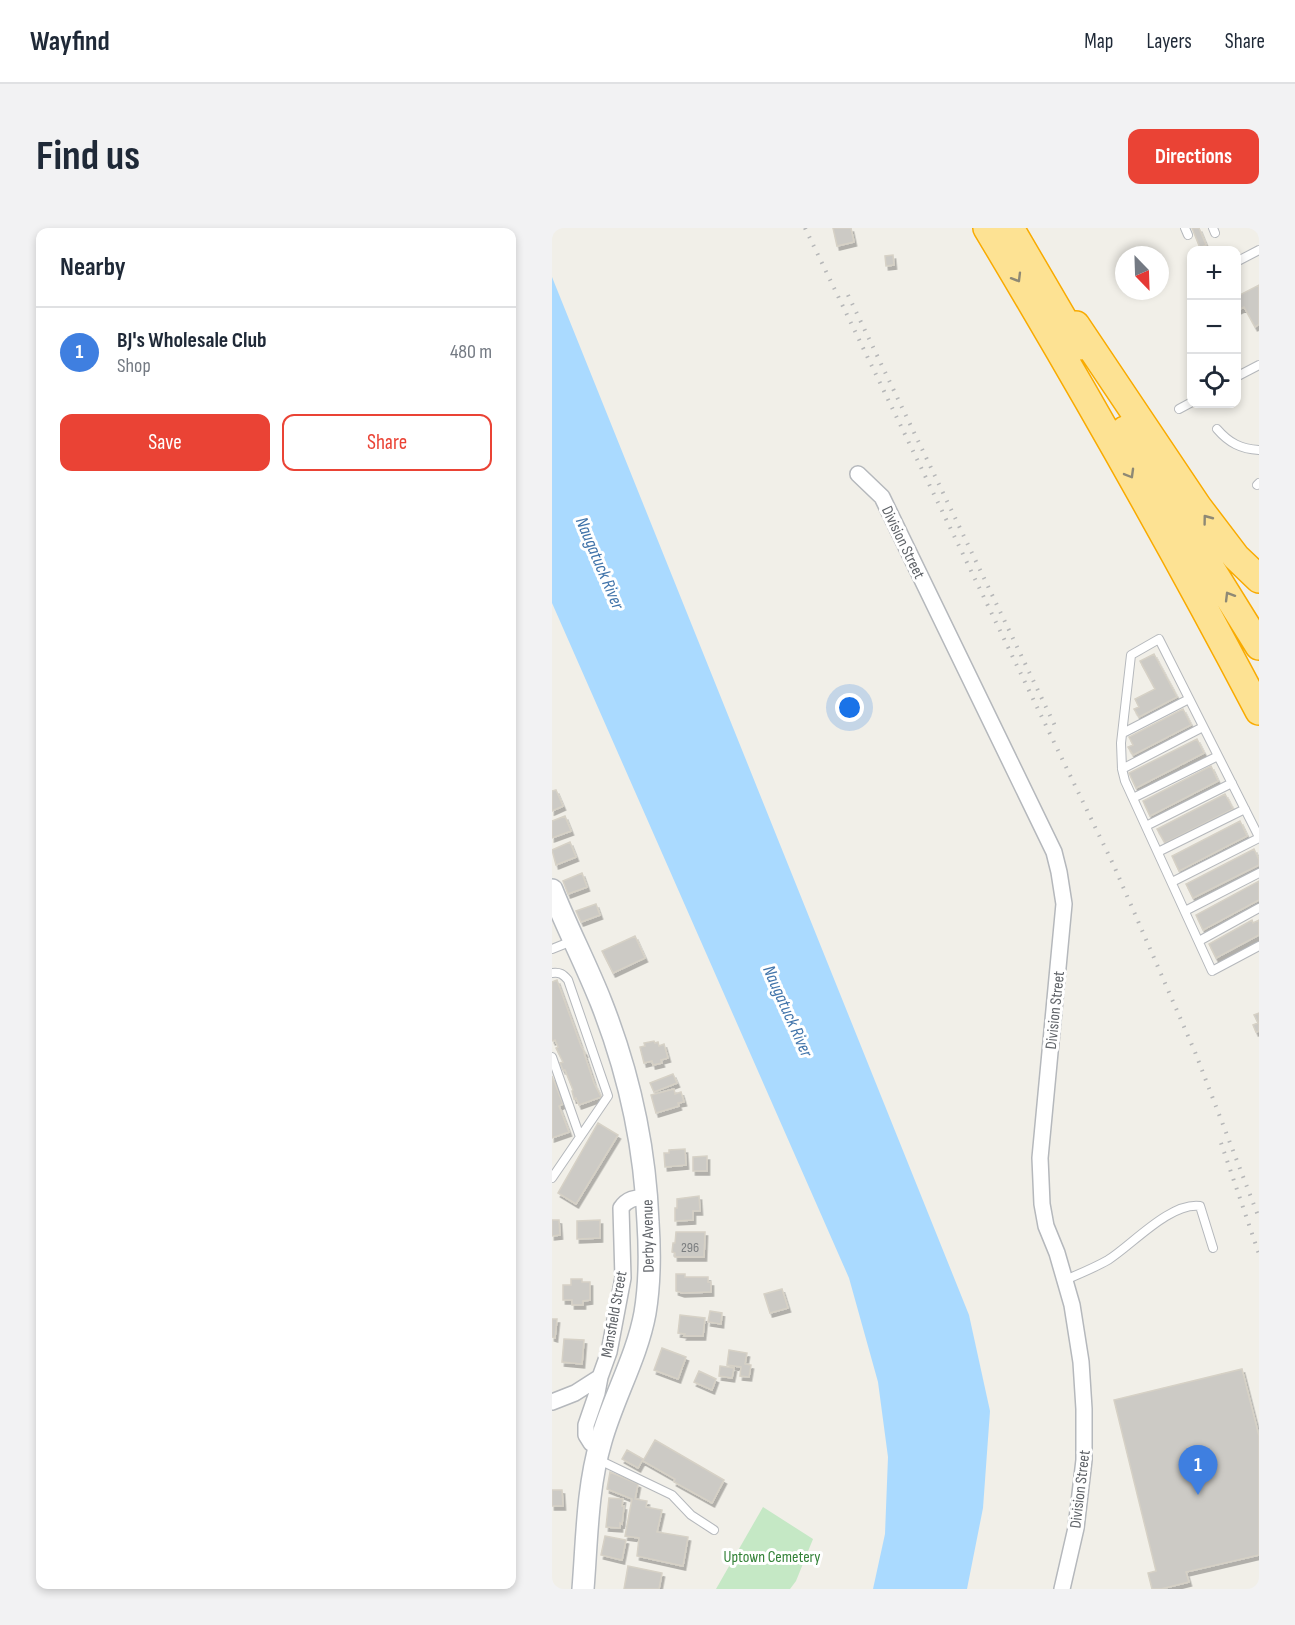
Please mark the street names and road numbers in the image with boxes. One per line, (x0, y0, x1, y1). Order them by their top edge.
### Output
street label: Division Street (877, 503, 928, 582)
street label: Division Street (1042, 970, 1069, 1050)
street label: Derby Avenue (638, 1199, 659, 1273)
street label: Mansfield Street (598, 1269, 631, 1359)
street label: Division Street (1066, 1449, 1095, 1529)

